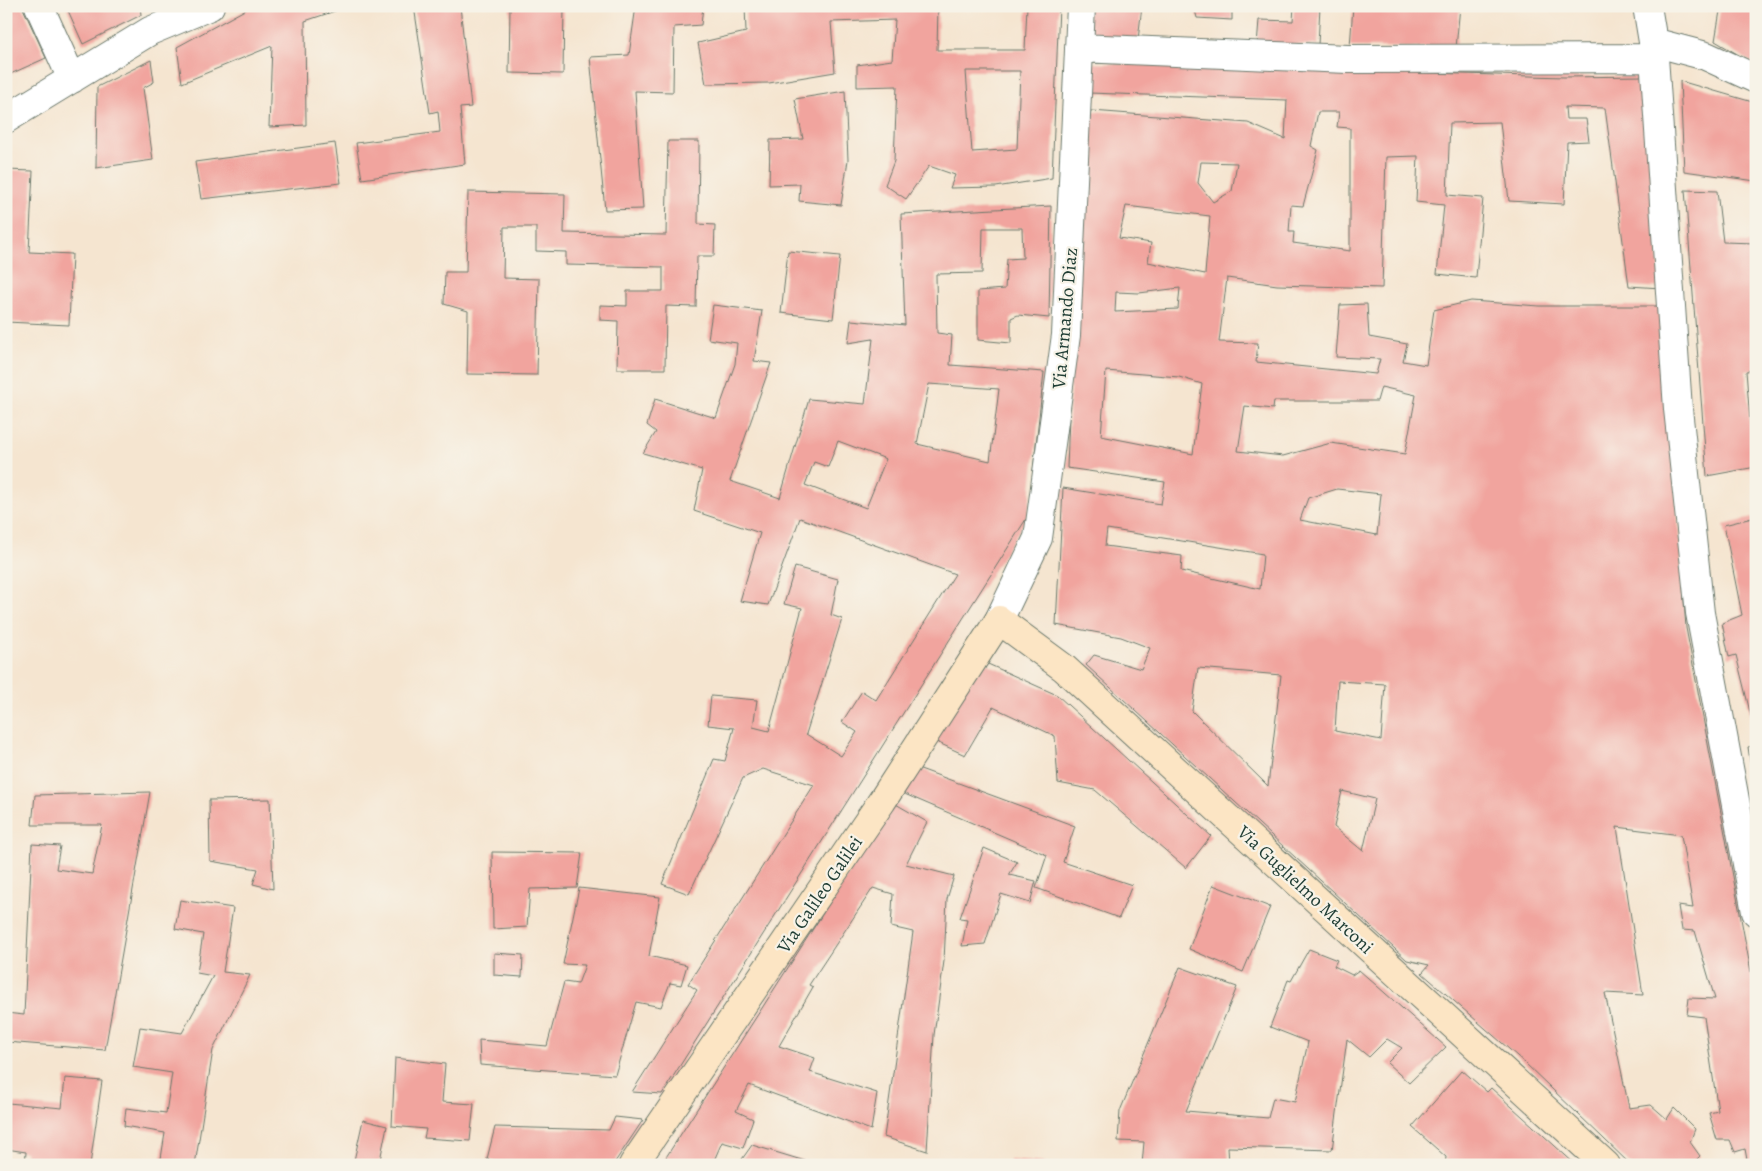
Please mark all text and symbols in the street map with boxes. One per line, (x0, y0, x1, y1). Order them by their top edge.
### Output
street label: Via Armando Diaz (1046, 246, 1084, 391)
street label: Via Guglielmo Marconi (1231, 819, 1379, 960)
street label: Via Galileo Galilei (770, 831, 869, 959)

